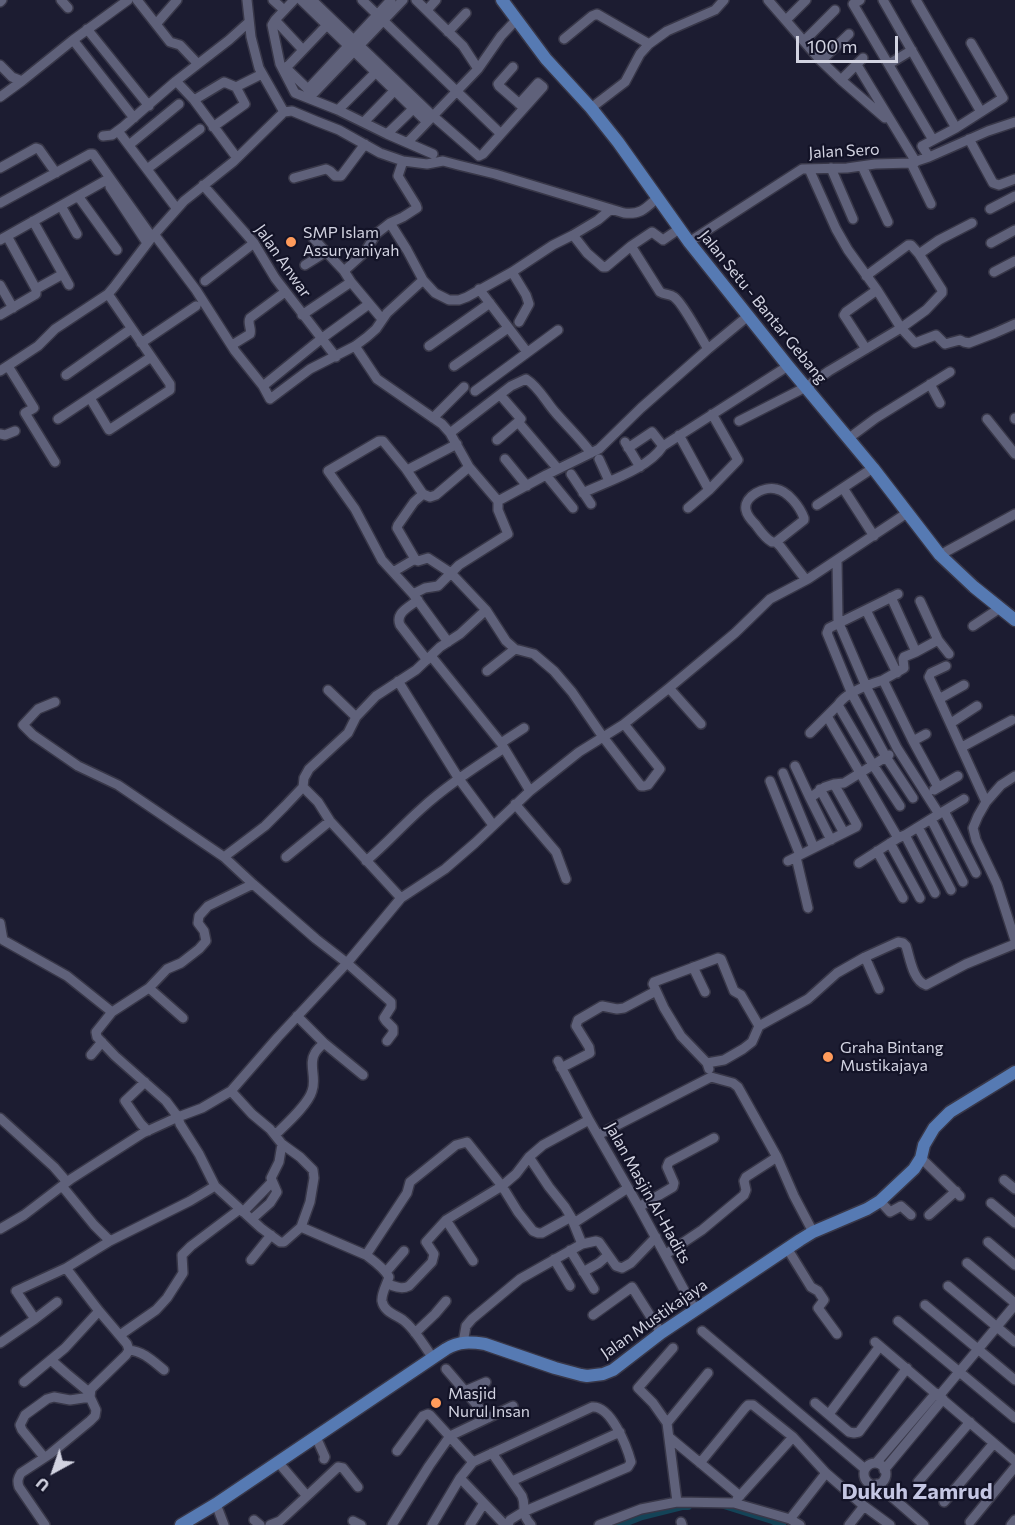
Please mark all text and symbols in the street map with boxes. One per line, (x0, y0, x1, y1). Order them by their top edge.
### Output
scale bar (799, 24, 901, 62)
text: 100 m (807, 35, 857, 57)
street label: Jalan Sero (808, 140, 880, 162)
street label: Jalan Anwar (251, 221, 315, 301)
place label: SMP Islam Assuryaniyah (303, 223, 399, 261)
street label: Jalan Setu - Bantar Gebang (695, 226, 831, 388)
marker: SMP Islam Assuryaniyah (284, 235, 298, 249)
place label: Graha Bintang Mustikajaya (840, 1038, 943, 1076)
marker: Graha Bintang Mustikajaya (821, 1050, 835, 1064)
street label: Jalan Masjin Al-Hadits (601, 1119, 695, 1267)
street label: Jalan Mustikajaya (597, 1275, 711, 1363)
place label: Masjid Nurul Insan (448, 1384, 530, 1422)
marker: Masjid Nurul Insan (429, 1396, 443, 1410)
north arrow (24, 1441, 84, 1501)
text: U (32, 1474, 53, 1496)
district label: Dukuh Zamrud (841, 1479, 993, 1505)

